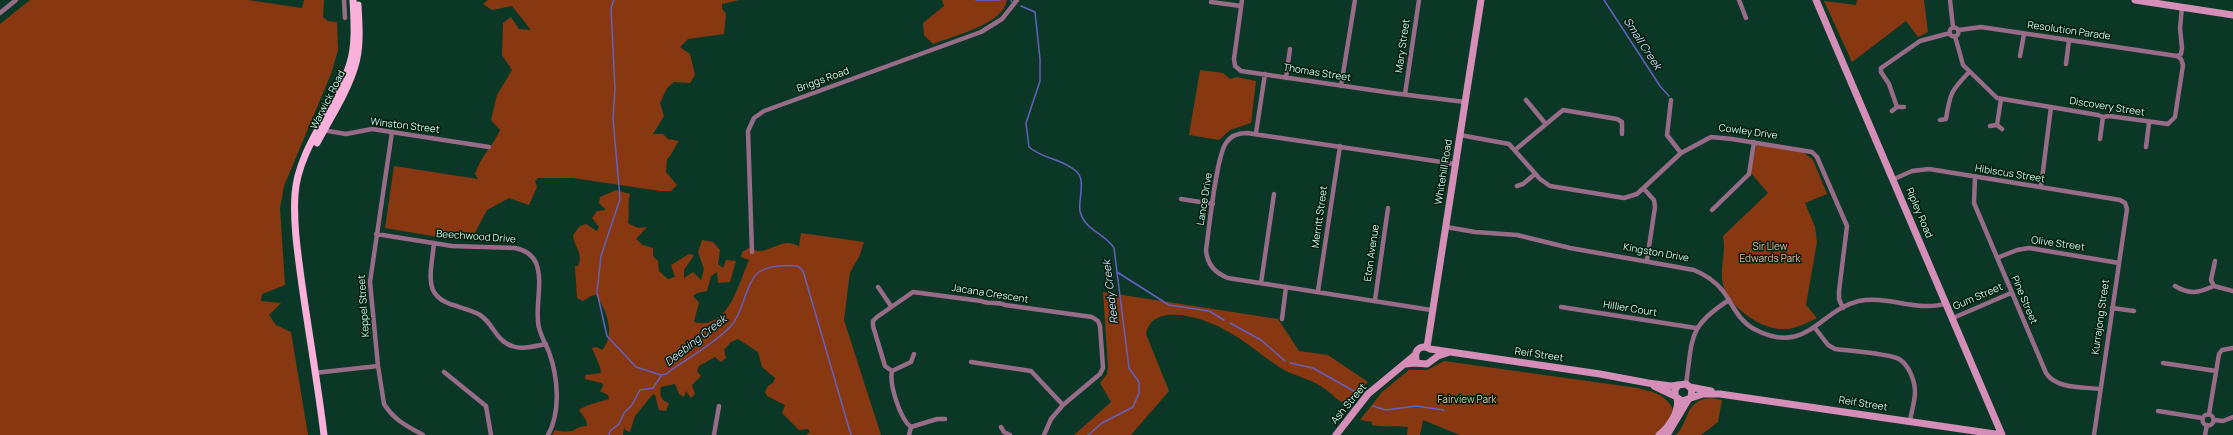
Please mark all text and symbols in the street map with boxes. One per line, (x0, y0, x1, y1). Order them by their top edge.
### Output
water label: Small Creek (1620, 15, 1664, 73)
street label: Mary Street (1393, 18, 1413, 74)
street label: Resolution Parade (2027, 19, 2111, 43)
street label: Thomas Street (1282, 62, 1352, 84)
street label: Briggs Road (795, 65, 851, 95)
street label: Warwick Road (308, 69, 348, 131)
street label: Discovery Street (2068, 95, 2146, 119)
street label: Winston Street (370, 116, 440, 136)
street label: Cowley Drive (1718, 122, 1778, 142)
street label: Whitehill Road (1433, 139, 1455, 205)
street label: Hibiscus Street (1974, 163, 2046, 185)
street label: Lance Drive (1195, 172, 1215, 226)
street label: Merritt Street (1310, 185, 1330, 249)
street label: Ripley Road (1903, 186, 1935, 240)
street label: Eton Avenue (1362, 224, 1382, 282)
street label: Beechwood Drive (436, 228, 516, 246)
street label: Olive Street (2030, 234, 2086, 254)
street label: Kingston Drive (1622, 241, 1690, 265)
park label: Sir Llew Edwards Park (1739, 241, 1801, 264)
water label: Reedy Creek (1101, 259, 1121, 325)
street label: Keppel Street (356, 274, 372, 338)
street label: Pine Street (2008, 274, 2040, 326)
street label: Kurrajong Street (2090, 279, 2112, 355)
street label: Gum Street (1951, 281, 2005, 313)
street label: Jacana Crescent (951, 282, 1029, 306)
street label: Hillier Court (1602, 299, 1658, 319)
water label: Deebing Creek (663, 313, 729, 369)
street label: Reif Street (1514, 346, 1564, 364)
street label: Ash Street (1329, 381, 1369, 427)
park label: Fairview Park (1438, 394, 1496, 406)
street label: Reif Street (1838, 394, 1888, 414)

